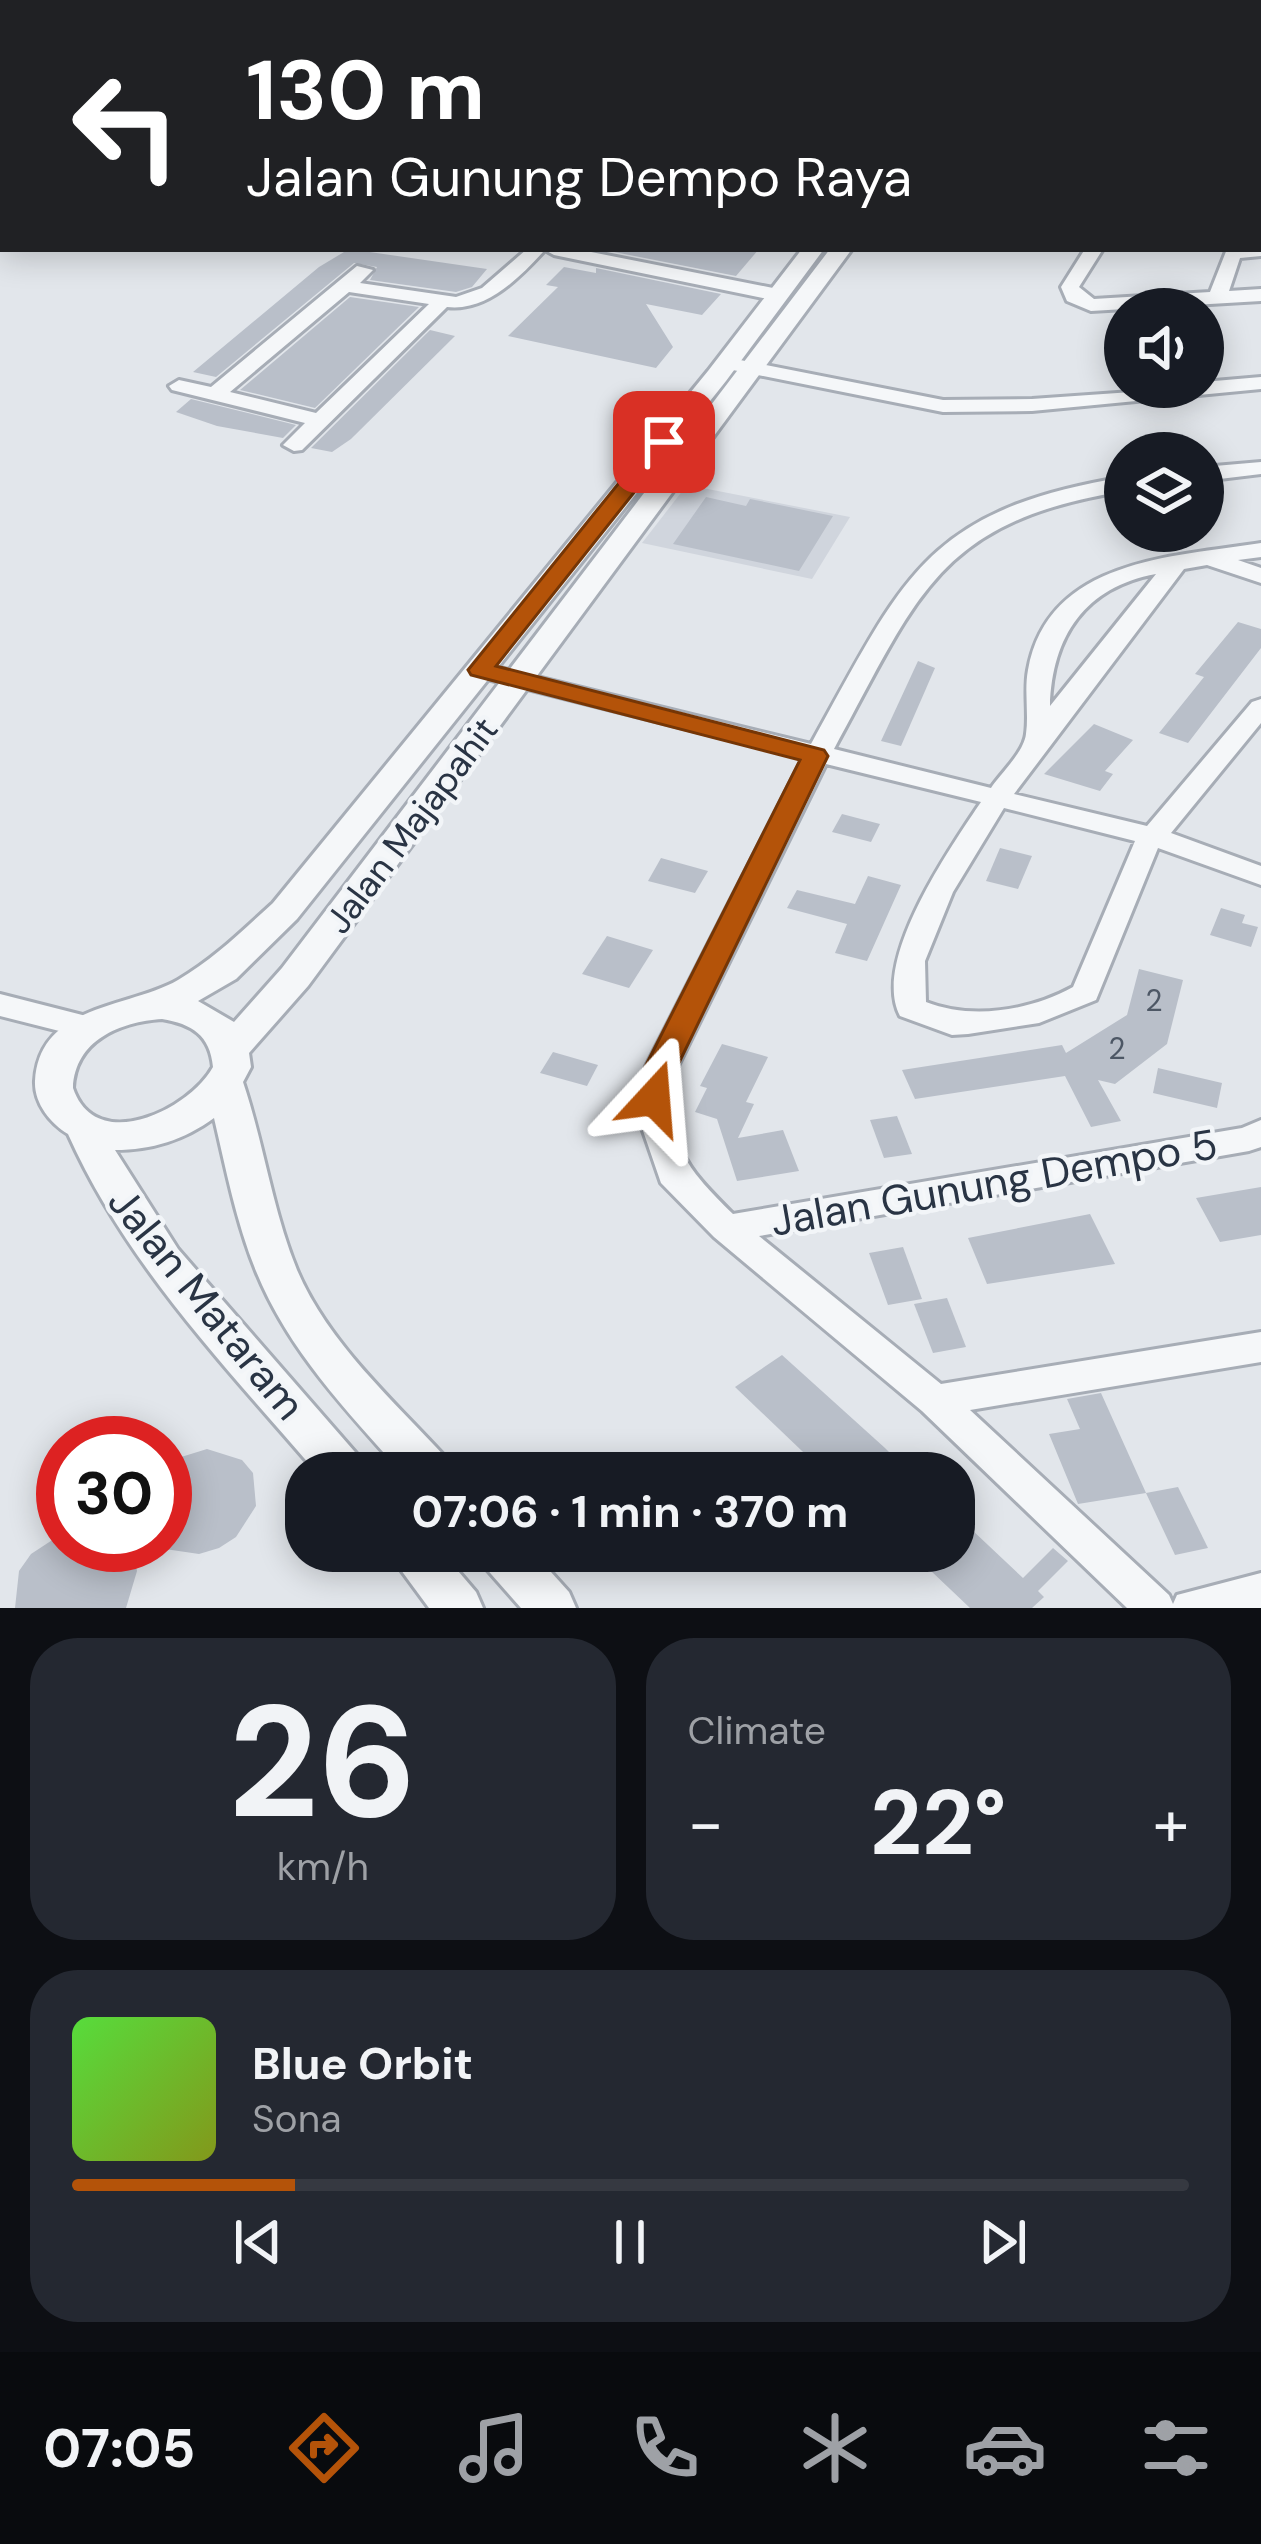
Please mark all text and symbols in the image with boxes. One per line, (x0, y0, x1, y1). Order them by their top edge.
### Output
text: 130 m (246, 36, 485, 145)
icon: left (48, 48, 204, 204)
text: Jalan Gunung Dempo Raya (246, 142, 912, 213)
map controls (1104, 288, 1224, 552)
button: sound (1104, 288, 1224, 408)
pin (613, 391, 715, 493)
icon: arrive (631, 409, 697, 475)
button: layers (1104, 432, 1224, 552)
street label: Jalan Majapahit (315, 708, 508, 943)
house number: 2 (1145, 981, 1163, 1020)
house number: 2 (1108, 1029, 1126, 1068)
position arrow (591, 1035, 717, 1161)
street label: Jalan Gunung Dempo 5 (767, 1116, 1222, 1249)
street label: Jalan Mataram (96, 1176, 317, 1431)
speed limit sign: 30 (36, 1416, 192, 1572)
text: 07:06 · 1 min · 370 m (412, 1482, 848, 1541)
text: 26 (228, 1661, 417, 1864)
text: Climate (688, 1705, 826, 1756)
text: 22° (870, 1765, 1007, 1882)
text: − (688, 1781, 724, 1866)
text: + (1153, 1781, 1189, 1866)
text: km/h (277, 1841, 369, 1892)
text: Blue Orbit (252, 2034, 473, 2093)
text: Sona (252, 2093, 341, 2144)
icon: previous (225, 2209, 291, 2275)
icon: pause (597, 2209, 663, 2275)
icon: next (970, 2209, 1036, 2275)
icon: directions (282, 2406, 366, 2490)
icon: music (452, 2406, 536, 2490)
icon: phone (623, 2406, 707, 2490)
icon: climate (793, 2406, 877, 2490)
icon: car (963, 2406, 1047, 2490)
icon: filters (1134, 2406, 1218, 2490)
text: 07:05 (43, 2413, 195, 2484)

